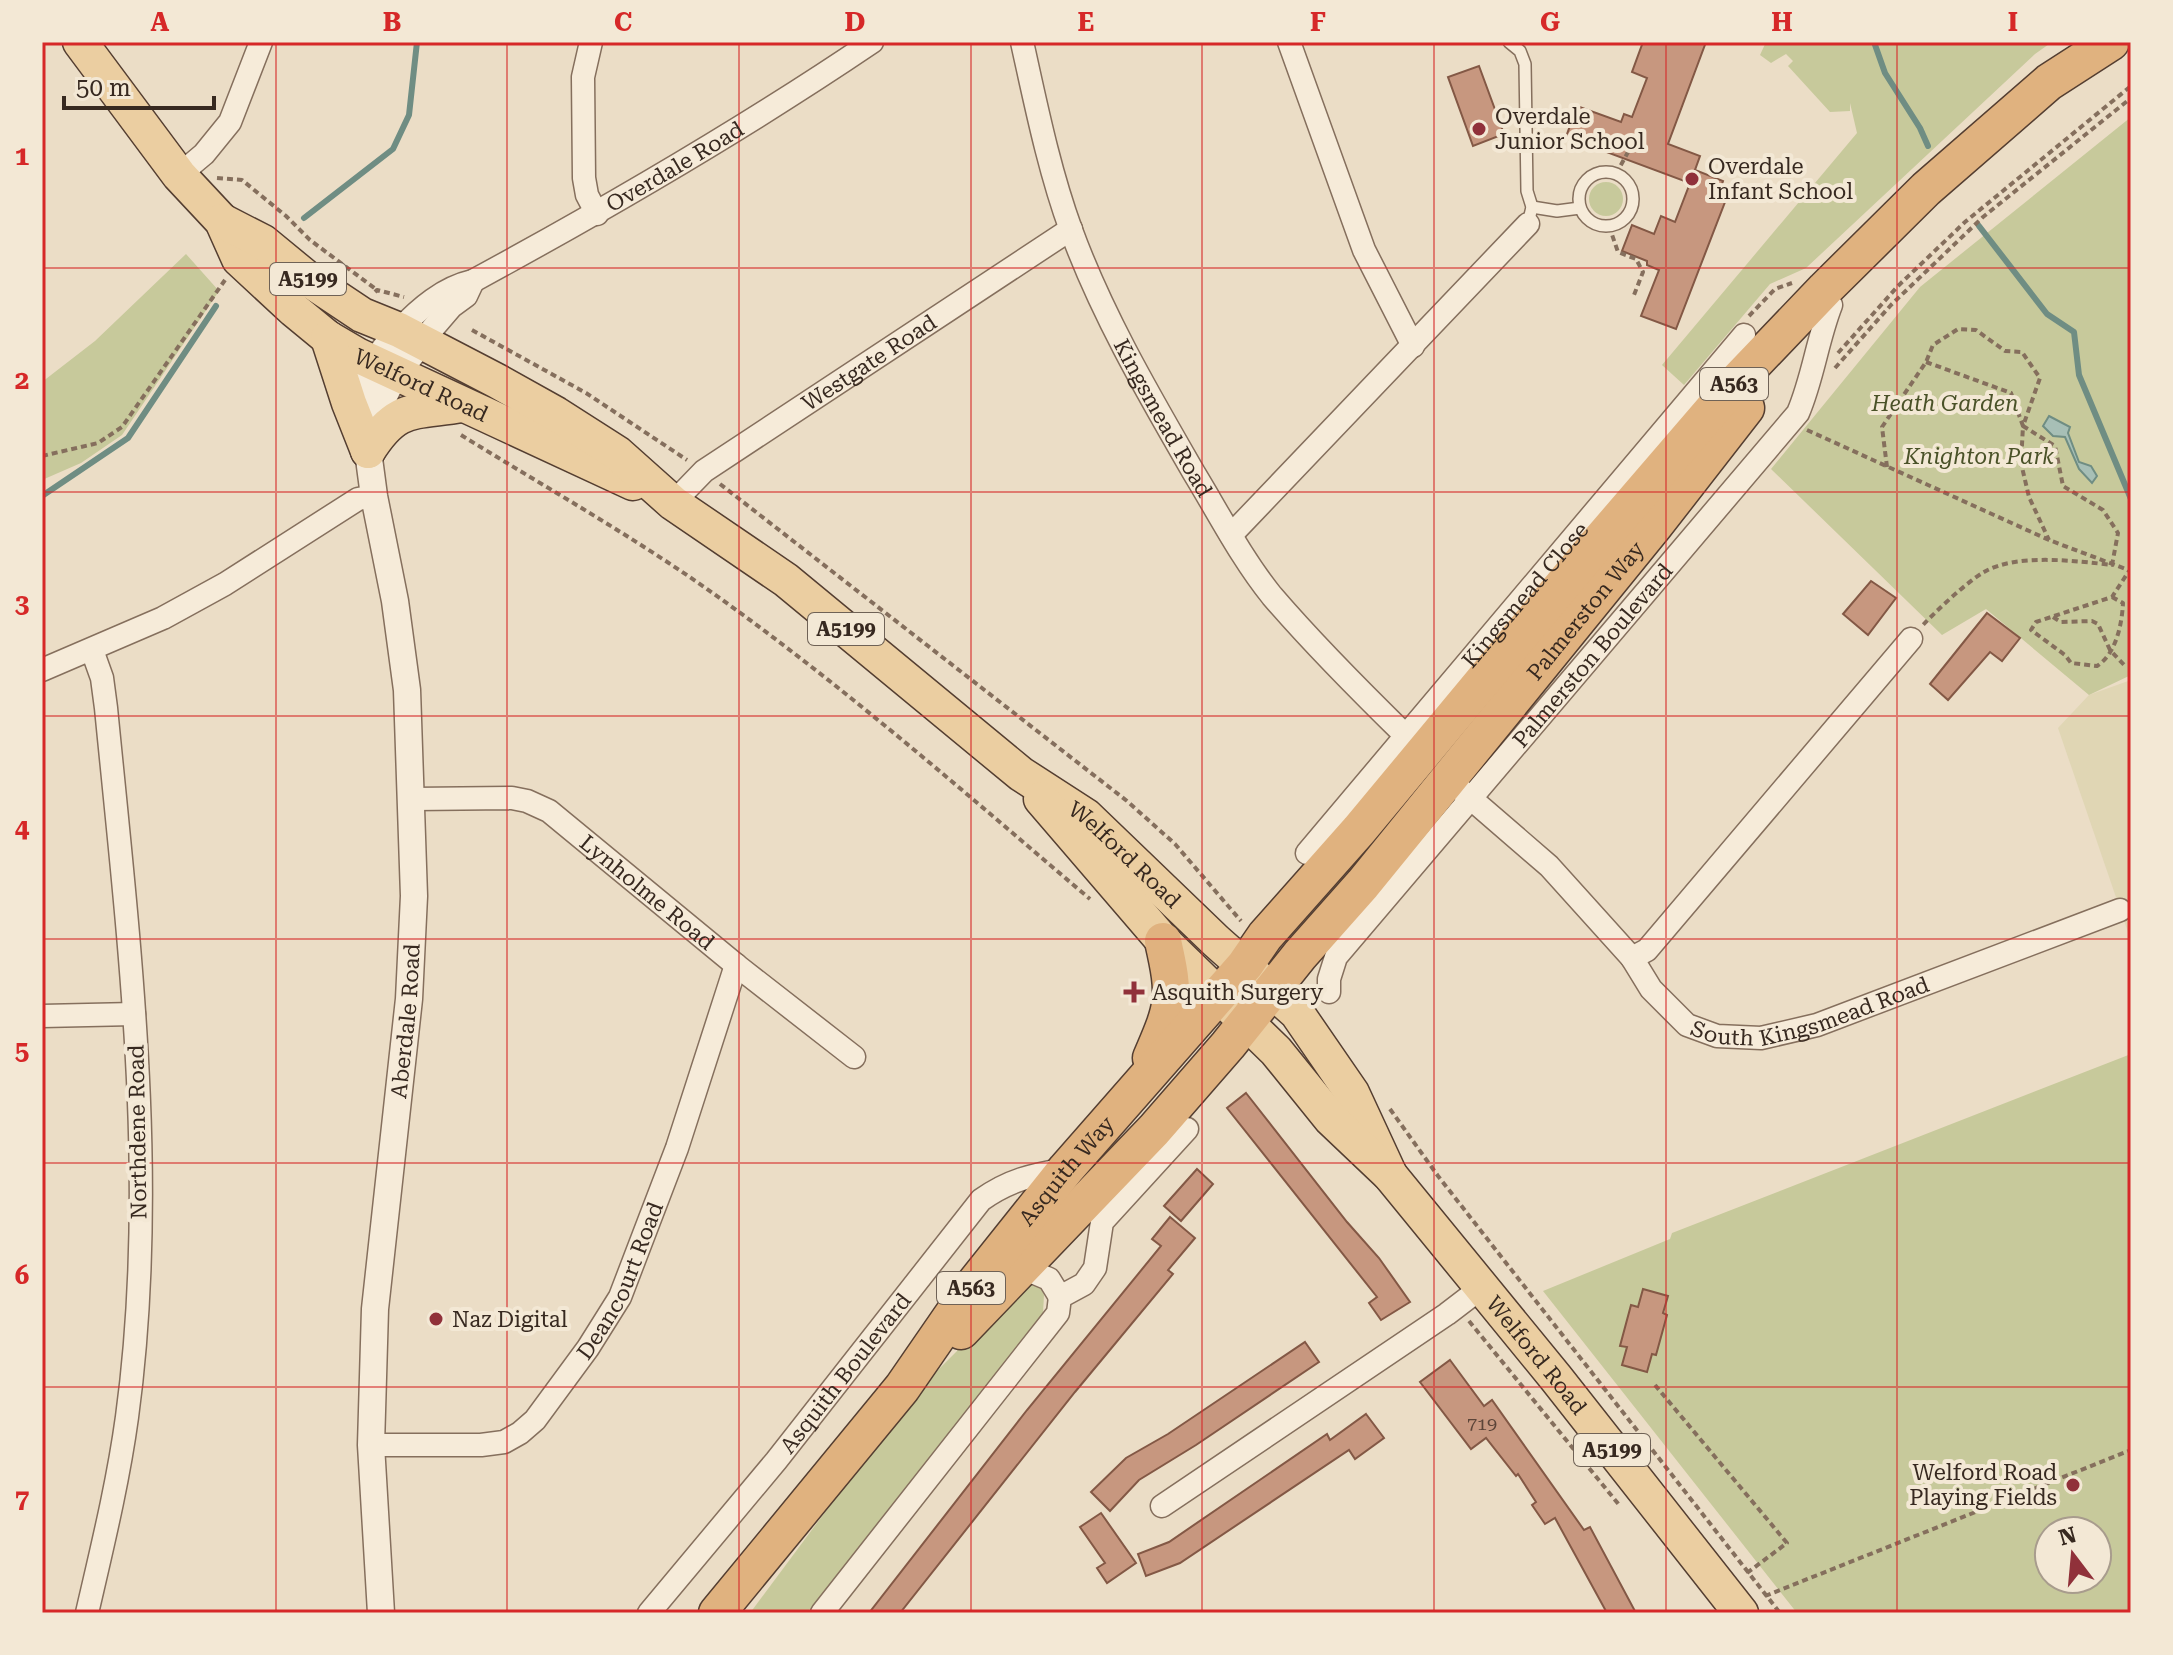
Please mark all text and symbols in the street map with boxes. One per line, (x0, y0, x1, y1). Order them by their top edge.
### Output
text: A (151, 7, 170, 37)
text: B (383, 7, 401, 37)
text: C (614, 7, 632, 37)
text: D (845, 7, 865, 37)
text: E (1078, 7, 1094, 37)
text: F (1310, 7, 1326, 37)
text: G (1540, 7, 1560, 37)
text: H (1771, 7, 1793, 37)
text: I (2008, 7, 2018, 37)
scale bar (64, 60, 214, 110)
text: 50 m (76, 74, 131, 102)
place label: Overdale Junior School (1495, 104, 1645, 154)
street label: Overdale Road (602, 116, 748, 217)
marker: Overdale Junior School (1470, 120, 1488, 138)
text: 1 (15, 141, 29, 171)
place label: Overdale Infant School (1708, 154, 1853, 204)
marker: Overdale Infant School (1683, 170, 1701, 188)
road number: A5199 (270, 263, 346, 295)
street label: Westgate Road (797, 309, 941, 416)
street label: Kingsmead Road (1108, 335, 1217, 502)
street label: Welford Road (350, 344, 492, 427)
text: 2 (15, 365, 29, 395)
road number: A563 (1700, 368, 1768, 400)
park label: Heath Garden (1870, 391, 2019, 416)
park label: Knighton Park (1903, 444, 2054, 469)
street label: Kingsmead Close (1457, 517, 1594, 673)
street label: Palmerston Way (1522, 537, 1649, 685)
street label: Palmerston Boulevard (1508, 559, 1678, 753)
text: 3 (15, 589, 29, 619)
road number: A5199 (808, 613, 884, 645)
street label: Welford Road (1064, 796, 1186, 913)
text: 4 (15, 813, 30, 843)
street label: Lynholme Road (575, 830, 719, 955)
street label: Aberdale Road (386, 943, 425, 1100)
street label: South Kingsmead Road (1687, 972, 1932, 1051)
place label: Asquith Surgery (1152, 980, 1323, 1005)
marker: Asquith Surgery (1123, 981, 1145, 1003)
text: 5 (15, 1036, 29, 1066)
street label: Northdene Road (123, 1044, 152, 1220)
street label: Asquith Way (1014, 1111, 1119, 1231)
street label: Deancourt Road (572, 1198, 668, 1364)
text: 6 (15, 1260, 29, 1290)
road number: A563 (937, 1272, 1005, 1304)
street label: Asquith Boulevard (775, 1288, 916, 1458)
street label: Welford Road (1481, 1291, 1592, 1419)
place label: Naz Digital (452, 1307, 568, 1332)
marker: Naz Digital (427, 1310, 445, 1328)
house number: 719 (1467, 1413, 1497, 1434)
road number: A5199 (1574, 1434, 1650, 1466)
place label: Welford Road Playing Fields (1909, 1460, 2057, 1510)
marker: Welford Road Playing Fields (2064, 1476, 2082, 1494)
text: 7 (15, 1484, 29, 1514)
north arrow (2033, 1515, 2113, 1595)
text: N (2056, 1522, 2079, 1551)

